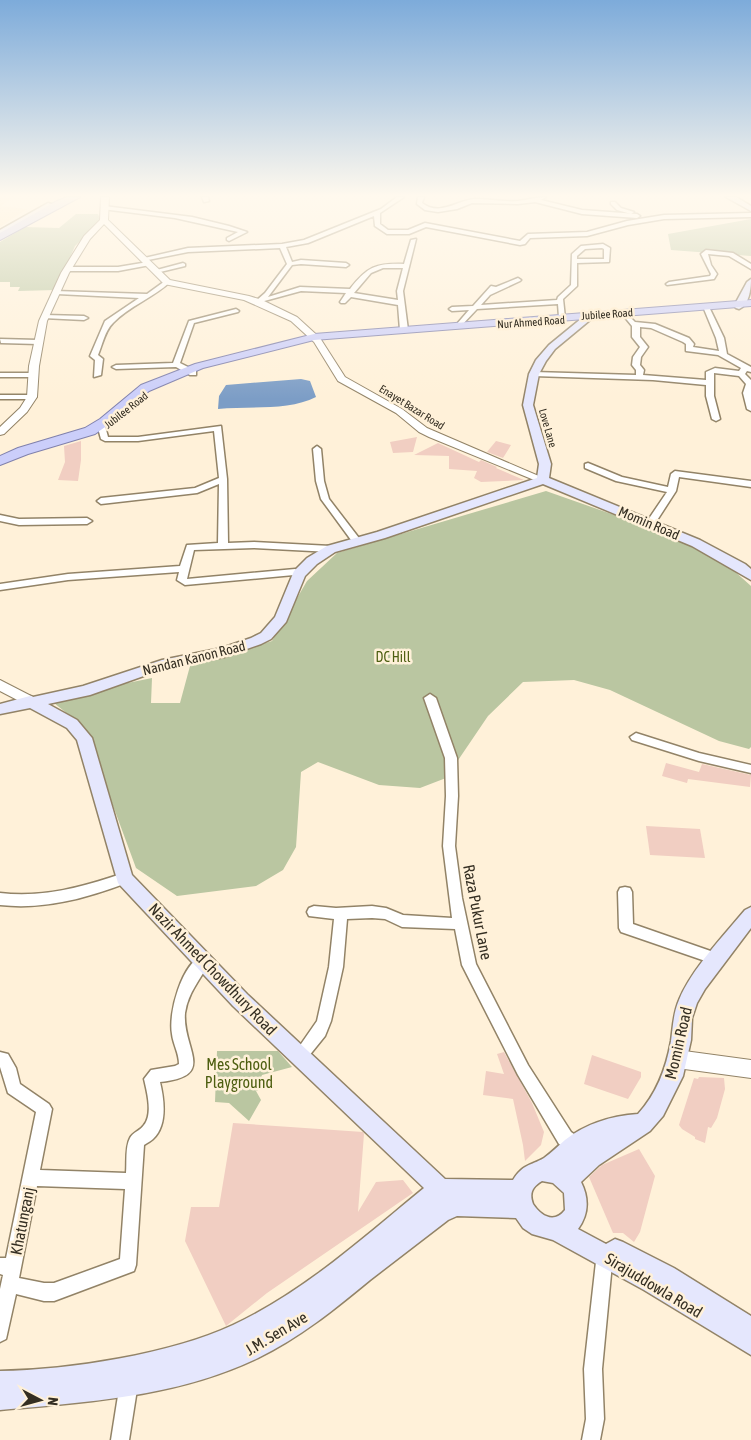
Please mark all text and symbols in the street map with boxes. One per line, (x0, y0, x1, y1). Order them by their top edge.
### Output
street label: Jubilee Road (581, 306, 633, 322)
street label: Nur Ahmed Road (497, 314, 565, 330)
street label: Enayet Bazar Road (377, 382, 447, 432)
street label: Jubilee Road (102, 389, 150, 431)
street label: Love Lane (537, 407, 559, 449)
street label: Momin Road (616, 503, 682, 543)
street label: Nandan Kanon Road (141, 637, 247, 679)
park label: DC Hill (376, 649, 411, 665)
street label: Raza Pukur Lane (460, 863, 496, 961)
street label: Nazir Ahmed Chowdhury Road (145, 899, 281, 1039)
street label: Momin Road (661, 1005, 695, 1081)
park label: Mes School Playground (205, 1055, 273, 1092)
street label: Khatunganj (7, 1186, 38, 1257)
street label: Sirajuddowla Road (602, 1249, 706, 1322)
street label: J.M. Sen Ave (242, 1308, 310, 1358)
north arrow (15, 1375, 65, 1425)
text: N (45, 1396, 61, 1406)

